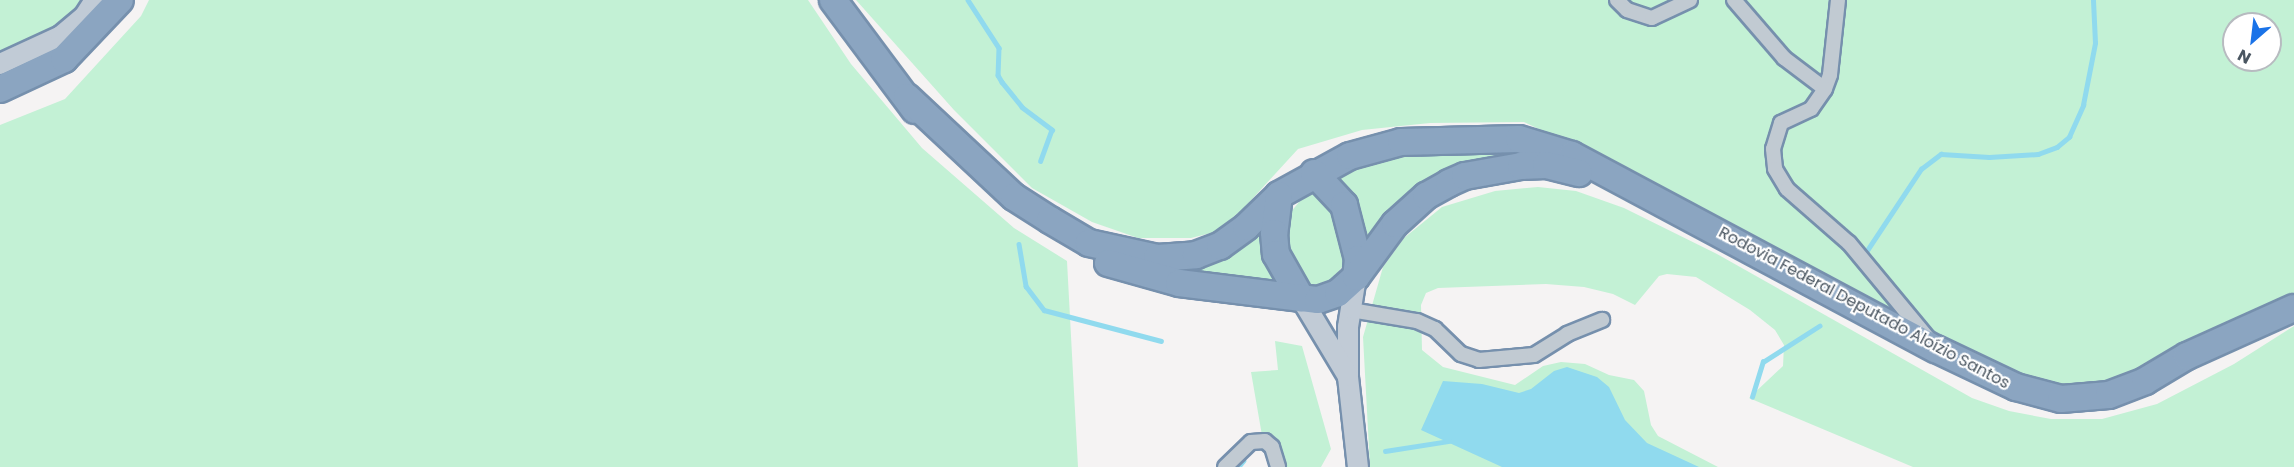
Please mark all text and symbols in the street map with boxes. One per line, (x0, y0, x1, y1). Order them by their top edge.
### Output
north arrow (2222, 12, 2282, 72)
text: N (2234, 44, 2255, 70)
street label: Rodovia Federal Deputado Aloízio Santos (1715, 223, 2013, 393)

